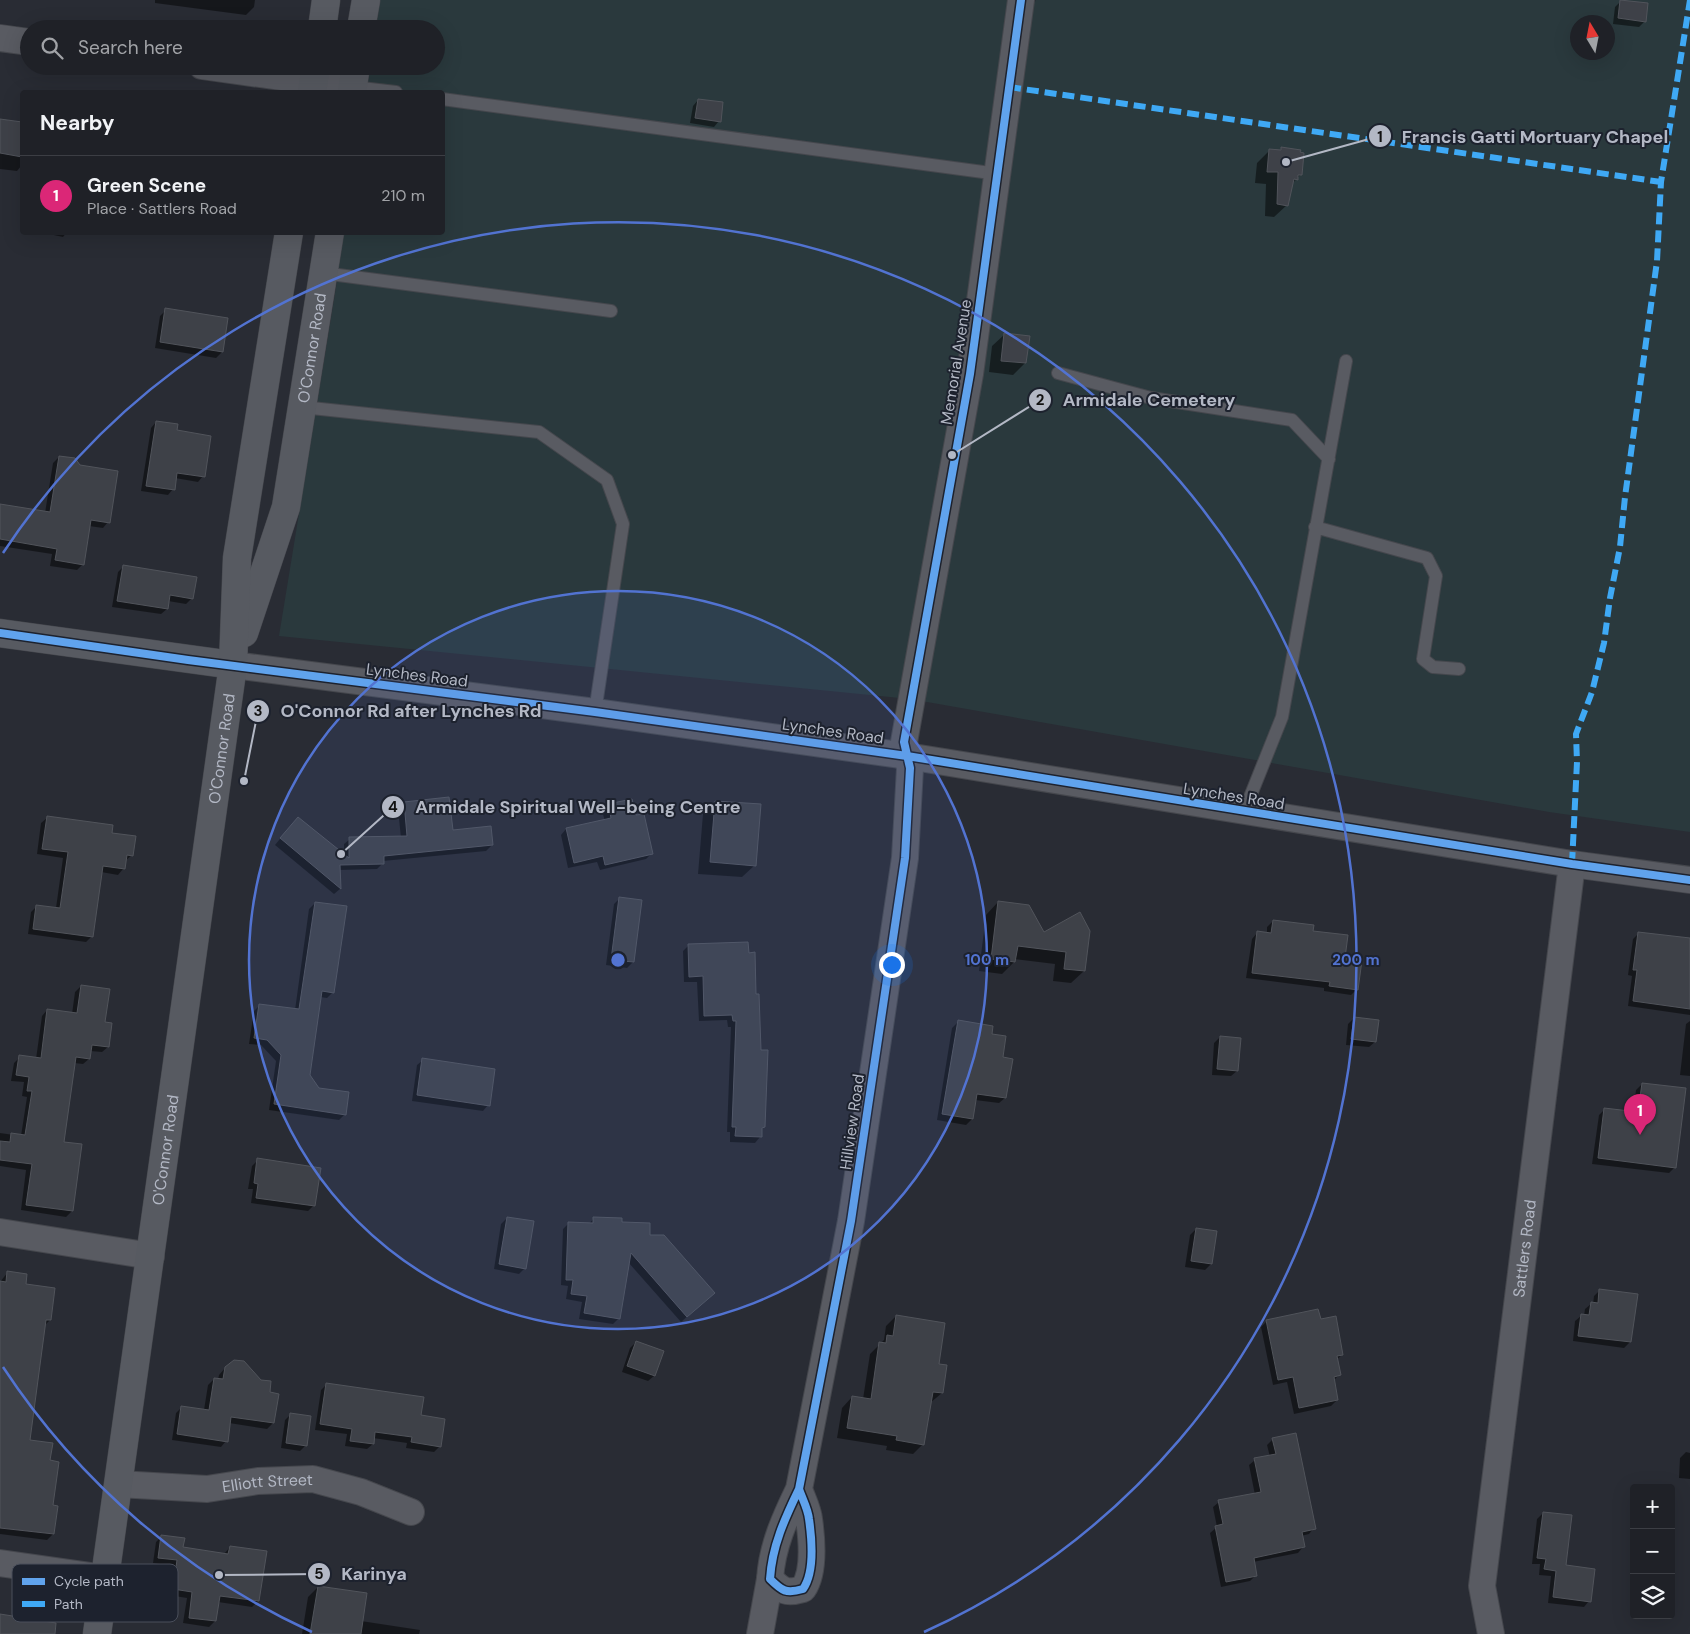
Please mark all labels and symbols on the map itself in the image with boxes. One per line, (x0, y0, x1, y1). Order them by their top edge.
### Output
north arrow (1570, 15, 1615, 60)
callout: Francis Gatti Mortuary Chapel (1367, 120, 1679, 153)
text: Francis Gatti Mortuary Chapel (1402, 125, 1668, 149)
text: 1 (1377, 127, 1383, 147)
street label: O'Connor Road (292, 291, 331, 404)
street label: Memorial Avenue (936, 298, 976, 426)
callout: Armidale Cemetery (1027, 383, 1245, 416)
text: Armidale Cemetery (1063, 388, 1235, 412)
text: 2 (1036, 390, 1045, 410)
street label: Lynches Road (365, 658, 469, 692)
street label: O'Connor Road (203, 692, 239, 805)
callout: O'Connor Rd after Lynches Rd (245, 694, 551, 727)
text: O'Connor Rd after Lynches Rd (281, 699, 541, 723)
text: 3 (253, 701, 263, 721)
street label: Lynches Road (781, 713, 885, 749)
street label: Lynches Road (1182, 778, 1286, 814)
callout: Armidale Spiritual Well-being Centre (380, 790, 751, 823)
text: Armidale Spiritual Well-being Centre (415, 795, 741, 819)
text: 4 (388, 797, 398, 817)
text: 100 m (965, 950, 1009, 970)
text: 200 m (1332, 950, 1380, 970)
centre of rings (609, 951, 627, 969)
your location (879, 952, 905, 978)
street label: Hillview Road (835, 1073, 869, 1171)
street label: O'Connor Road (147, 1093, 183, 1206)
pin: 1 (1624, 1094, 1656, 1135)
street label: Sattlers Road (1508, 1198, 1541, 1299)
street label: Elliott Street (220, 1469, 313, 1497)
callout: Karinya (307, 1557, 417, 1590)
text: Karinya (341, 1562, 407, 1586)
legend (12, 1564, 178, 1622)
text: 5 (314, 1564, 324, 1584)
text: Cycle path (54, 1572, 124, 1590)
text: Path (54, 1595, 83, 1613)

